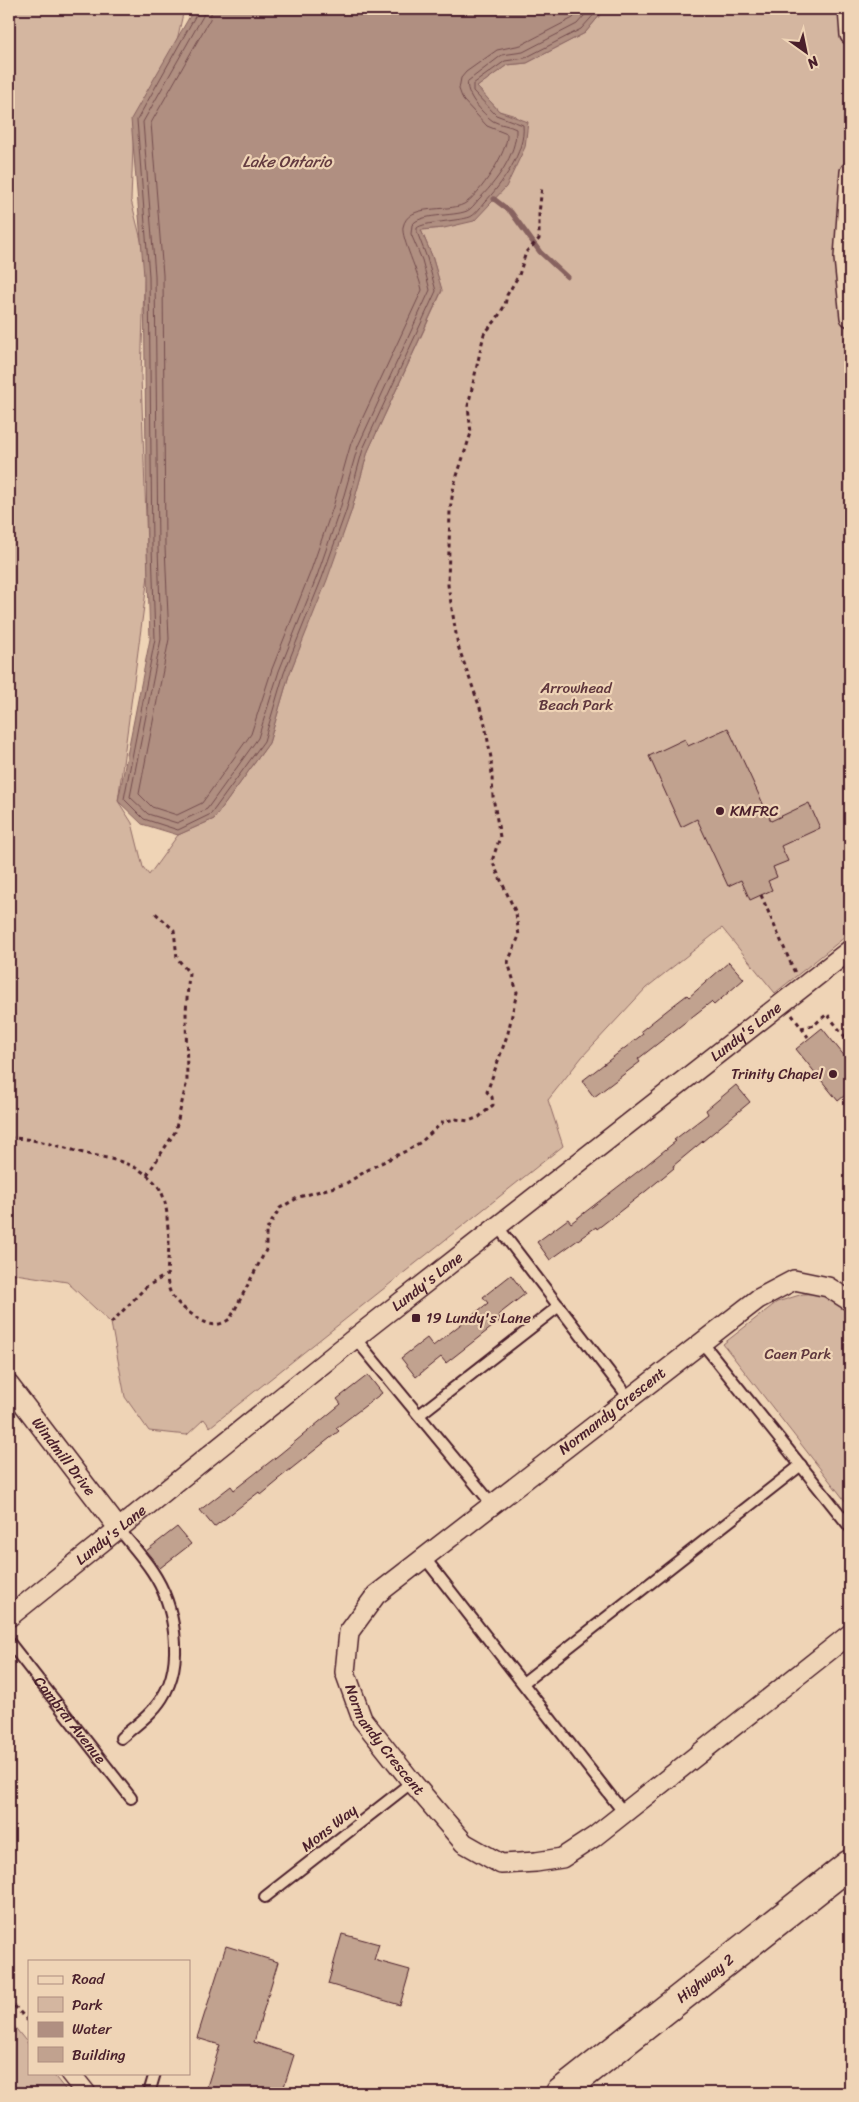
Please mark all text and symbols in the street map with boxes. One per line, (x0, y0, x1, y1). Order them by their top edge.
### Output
north arrow (782, 28, 832, 78)
text: N (802, 49, 825, 76)
water label: Lake Ontario (243, 147, 332, 176)
park label: Arrowhead Beach Park (539, 675, 614, 718)
place label: KMFRC (730, 798, 779, 824)
marker: KMFRC (714, 805, 726, 817)
street label: Lundy's Lane (704, 995, 788, 1068)
place label: Trinity Chapel (731, 1061, 824, 1087)
marker: Trinity Chapel (827, 1068, 839, 1080)
street label: Lundy's Lane (385, 1245, 469, 1318)
place label: 19 Lundy's Lane (426, 1305, 531, 1331)
marker: 19 Lundy's Lane (410, 1312, 422, 1324)
park label: Caen Park (764, 1341, 832, 1367)
street label: Normandy Crescent (552, 1360, 672, 1462)
street label: Windmill Drive (25, 1411, 103, 1502)
street label: Lundy's Lane (70, 1498, 153, 1572)
street label: Cambrai Avenue (27, 1670, 113, 1770)
street label: Normandy Crescent (337, 1680, 432, 1802)
street label: Mons Way (295, 1797, 363, 1858)
street label: Highway 2 (670, 1947, 740, 2010)
legend (28, 1960, 190, 2074)
text: Road (72, 1966, 105, 1992)
text: Park (72, 1992, 103, 2018)
text: Water (72, 2016, 112, 2042)
text: Building (72, 2042, 126, 2068)

